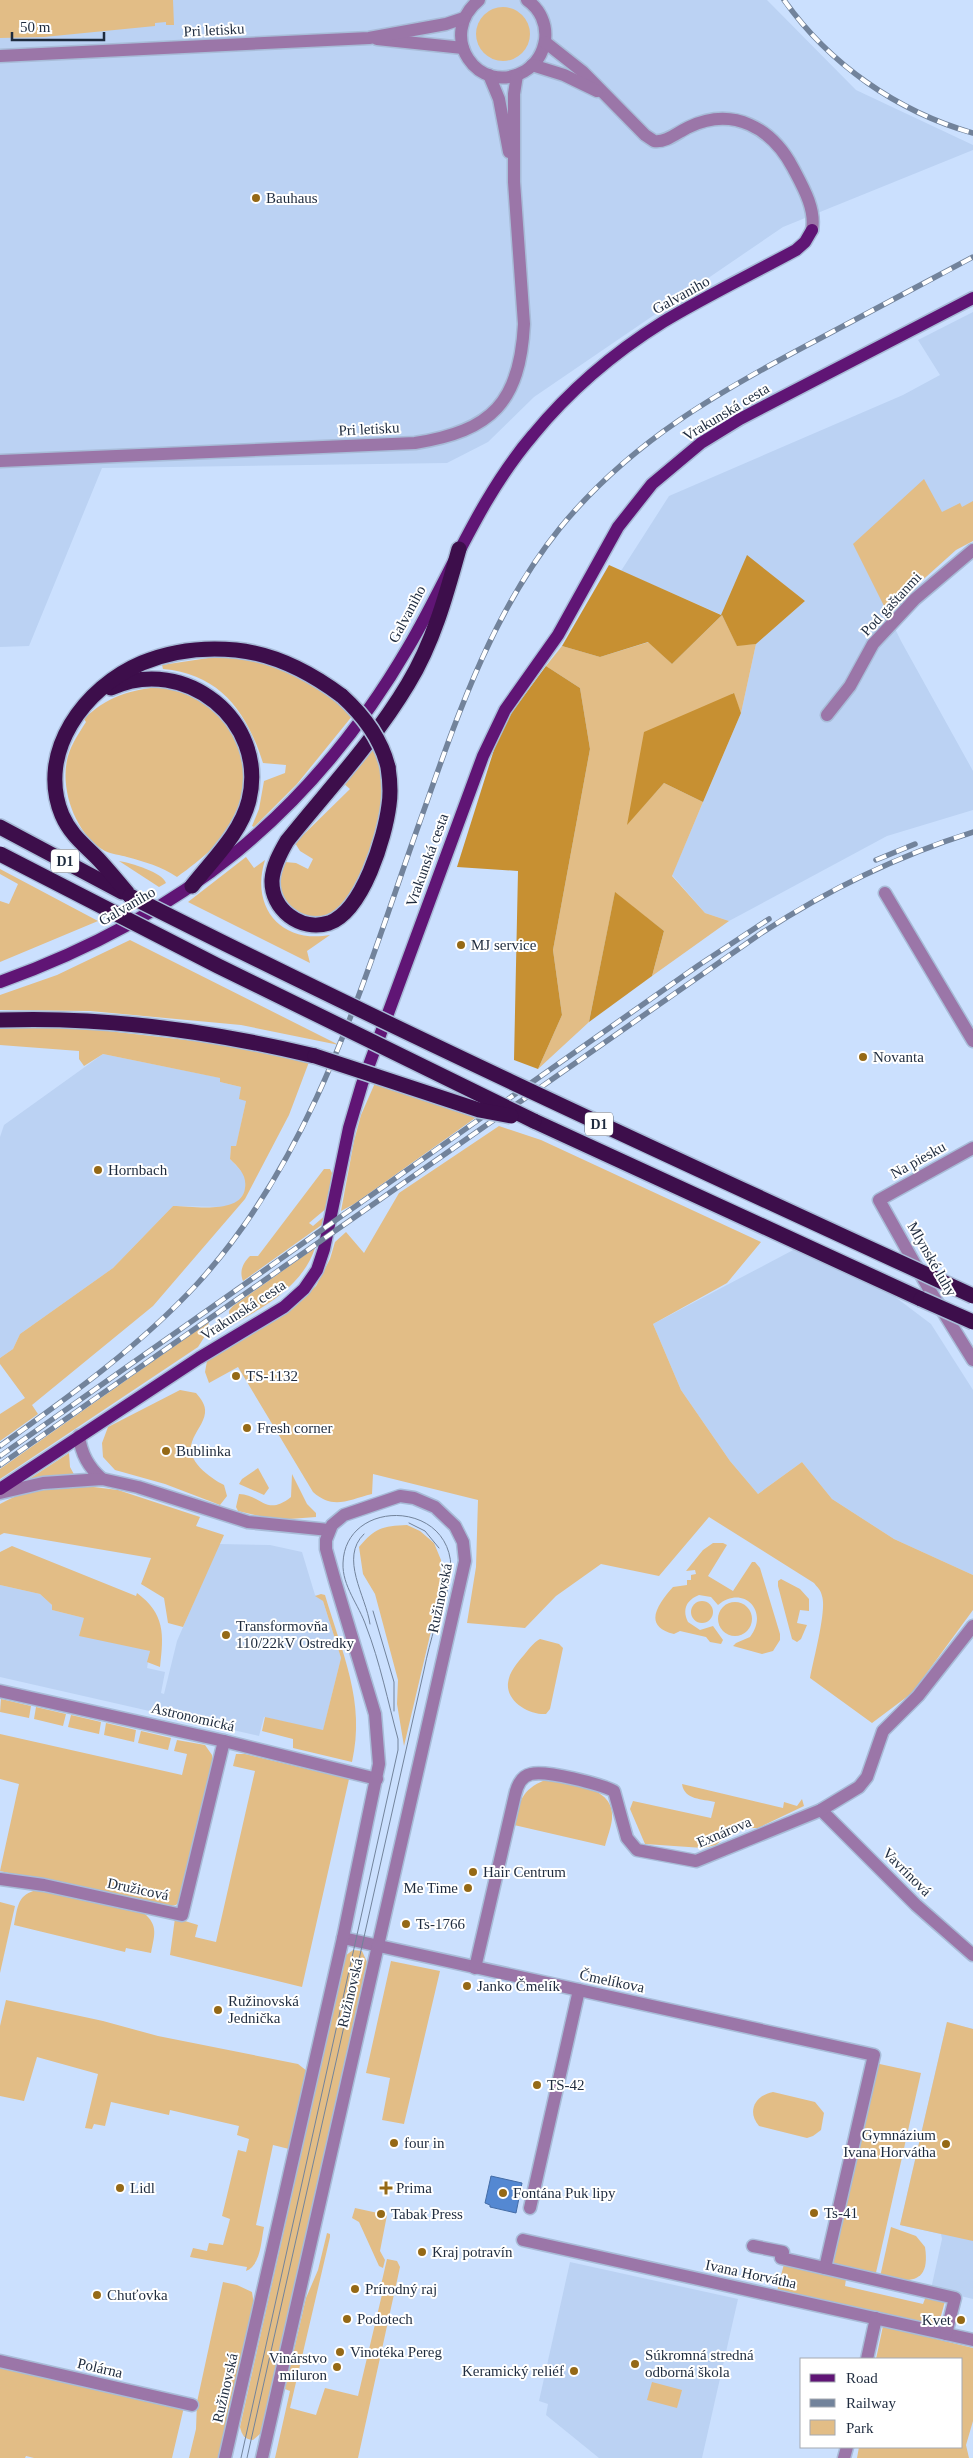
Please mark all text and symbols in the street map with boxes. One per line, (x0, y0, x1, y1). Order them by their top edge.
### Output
scale bar (12, 10, 105, 42)
text: 50 m (20, 19, 51, 35)
street label: Pri letisku (183, 20, 245, 40)
place label: Bauhaus (266, 190, 318, 206)
marker: Bauhaus (250, 192, 262, 204)
street label: Galvaniho (650, 273, 712, 317)
street label: Vrakunská cesta (680, 380, 772, 444)
street label: Pri letisku (338, 419, 400, 439)
street label: Pod gaštanmi (857, 569, 925, 639)
street label: Galvaniho (385, 583, 429, 645)
street label: Vrakunská cesta (403, 811, 451, 909)
road number: D1 (51, 849, 79, 872)
street label: Galvaniho (96, 883, 158, 929)
place label: MJ service (471, 937, 537, 953)
marker: MJ service (455, 939, 467, 951)
place label: Novanta (873, 1049, 924, 1065)
marker: Novanta (857, 1051, 869, 1063)
road number: D1 (585, 1112, 613, 1136)
street label: Na piesku (888, 1138, 949, 1182)
place label: Hornbach (108, 1162, 168, 1178)
marker: Hornbach (92, 1164, 104, 1176)
street label: Mlynské luhy (904, 1219, 960, 1299)
street label: Vrakunská cesta (198, 1276, 289, 1343)
place label: TS-1132 (246, 1368, 298, 1384)
marker: TS-1132 (230, 1370, 242, 1382)
place label: Fresh corner (257, 1420, 332, 1436)
marker: Fresh corner (241, 1422, 253, 1434)
place label: Bublinka (176, 1443, 231, 1459)
marker: Bublinka (160, 1445, 172, 1457)
street label: Ružinovská (425, 1561, 455, 1634)
place label: Transformovňa 110/22kV Ostredky (236, 1618, 354, 1651)
marker: Transformovňa 110/22kV Ostredky (220, 1629, 232, 1641)
street label: Astronomická (150, 1700, 237, 1734)
street label: Exnárova (694, 1813, 754, 1851)
street label: Vavrínová (880, 1845, 935, 1900)
place label: Hair Centrum (483, 1864, 566, 1880)
marker: Hair Centrum (467, 1866, 479, 1878)
street label: Družicová (106, 1875, 171, 1903)
place label: Me Time (403, 1880, 458, 1896)
marker: Me Time (462, 1882, 474, 1894)
place label: Ts-1766 (416, 1916, 465, 1932)
marker: Ts-1766 (400, 1918, 412, 1930)
street label: Ružinovská (334, 1956, 366, 2029)
street label: Čmelíkova (578, 1966, 646, 1996)
place label: Janko Čmelík (477, 1978, 560, 1994)
marker: Janko Čmelík (461, 1980, 473, 1992)
place label: Ružinovská Jednička (228, 1993, 299, 2026)
marker: Ružinovská Jednička (212, 2004, 224, 2016)
place label: TS-42 (547, 2077, 585, 2093)
marker: TS-42 (531, 2079, 543, 2091)
place label: Gymnázium Ivana Horvátha (843, 2127, 936, 2160)
place label: four in (404, 2135, 445, 2151)
marker: four in (388, 2137, 400, 2149)
marker: Gymnázium Ivana Horvátha (940, 2138, 952, 2150)
place label: Lidl (130, 2180, 155, 2196)
place label: Prima (396, 2180, 432, 2196)
marker: Lidl (114, 2182, 126, 2194)
marker: Prima (380, 2182, 392, 2194)
place label: Fontána Puk lipy (513, 2185, 616, 2201)
marker: Fontána Puk lipy (497, 2187, 509, 2199)
place label: Ts-41 (824, 2205, 858, 2221)
place label: Tabak Press (391, 2206, 463, 2222)
marker: Ts-41 (808, 2207, 820, 2219)
marker: Tabak Press (375, 2208, 387, 2220)
place label: Kraj potravín (432, 2244, 513, 2260)
marker: Kraj potravín (416, 2246, 428, 2258)
street label: Ivana Horvátha (704, 2257, 798, 2292)
place label: Prírodný raj (365, 2281, 437, 2297)
marker: Prírodný raj (349, 2283, 361, 2295)
place label: Chuťovka (107, 2287, 168, 2303)
marker: Chuťovka (91, 2289, 103, 2301)
place label: Podotech (357, 2311, 413, 2327)
place label: Kvet (922, 2312, 952, 2328)
marker: Podotech (341, 2313, 353, 2325)
marker: Kvet (955, 2314, 967, 2326)
place label: Vinotéka Pereg (350, 2344, 442, 2360)
marker: Vinotéka Pereg (334, 2346, 346, 2358)
place label: Súkromná stredná odborná škola (645, 2347, 754, 2380)
place label: Vinárstvo miluron (269, 2350, 327, 2383)
street label: Ružinovská (209, 2351, 241, 2424)
street label: Polárna (76, 2355, 124, 2381)
marker: Súkromná stredná odborná škola (629, 2358, 641, 2370)
legend (800, 2358, 963, 2448)
marker: Vinárstvo miluron (331, 2361, 343, 2373)
place label: Keramický reliéf (462, 2363, 564, 2379)
marker: Keramický reliéf (568, 2365, 580, 2377)
text: Road (846, 2370, 878, 2386)
text: Railway (846, 2395, 896, 2411)
text: Park (846, 2420, 874, 2436)

